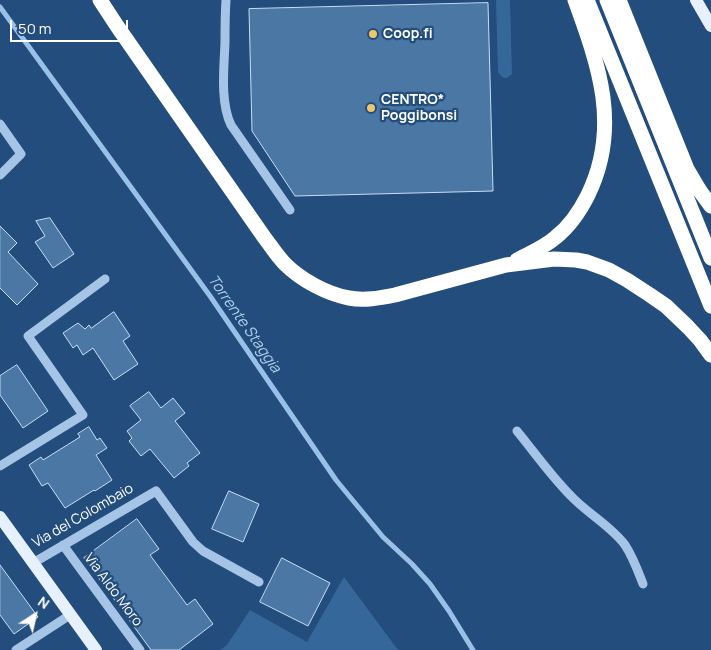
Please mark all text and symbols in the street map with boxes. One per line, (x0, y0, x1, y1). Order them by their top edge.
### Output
scale bar (12, 10, 130, 42)
text: 50 m (18, 18, 52, 39)
place label: Coop.fi (383, 26, 433, 42)
marker: Coop.fi (367, 28, 379, 40)
place label: CENTRO* Poggibonsi (381, 92, 457, 124)
marker: CENTRO* Poggibonsi (365, 102, 377, 114)
water label: Torrente Staggia (204, 272, 284, 376)
street label: Via del Colombaio (29, 480, 137, 552)
street label: Via Aldo Moro (80, 550, 146, 630)
north arrow (10, 590, 60, 640)
text: N (34, 592, 53, 613)

